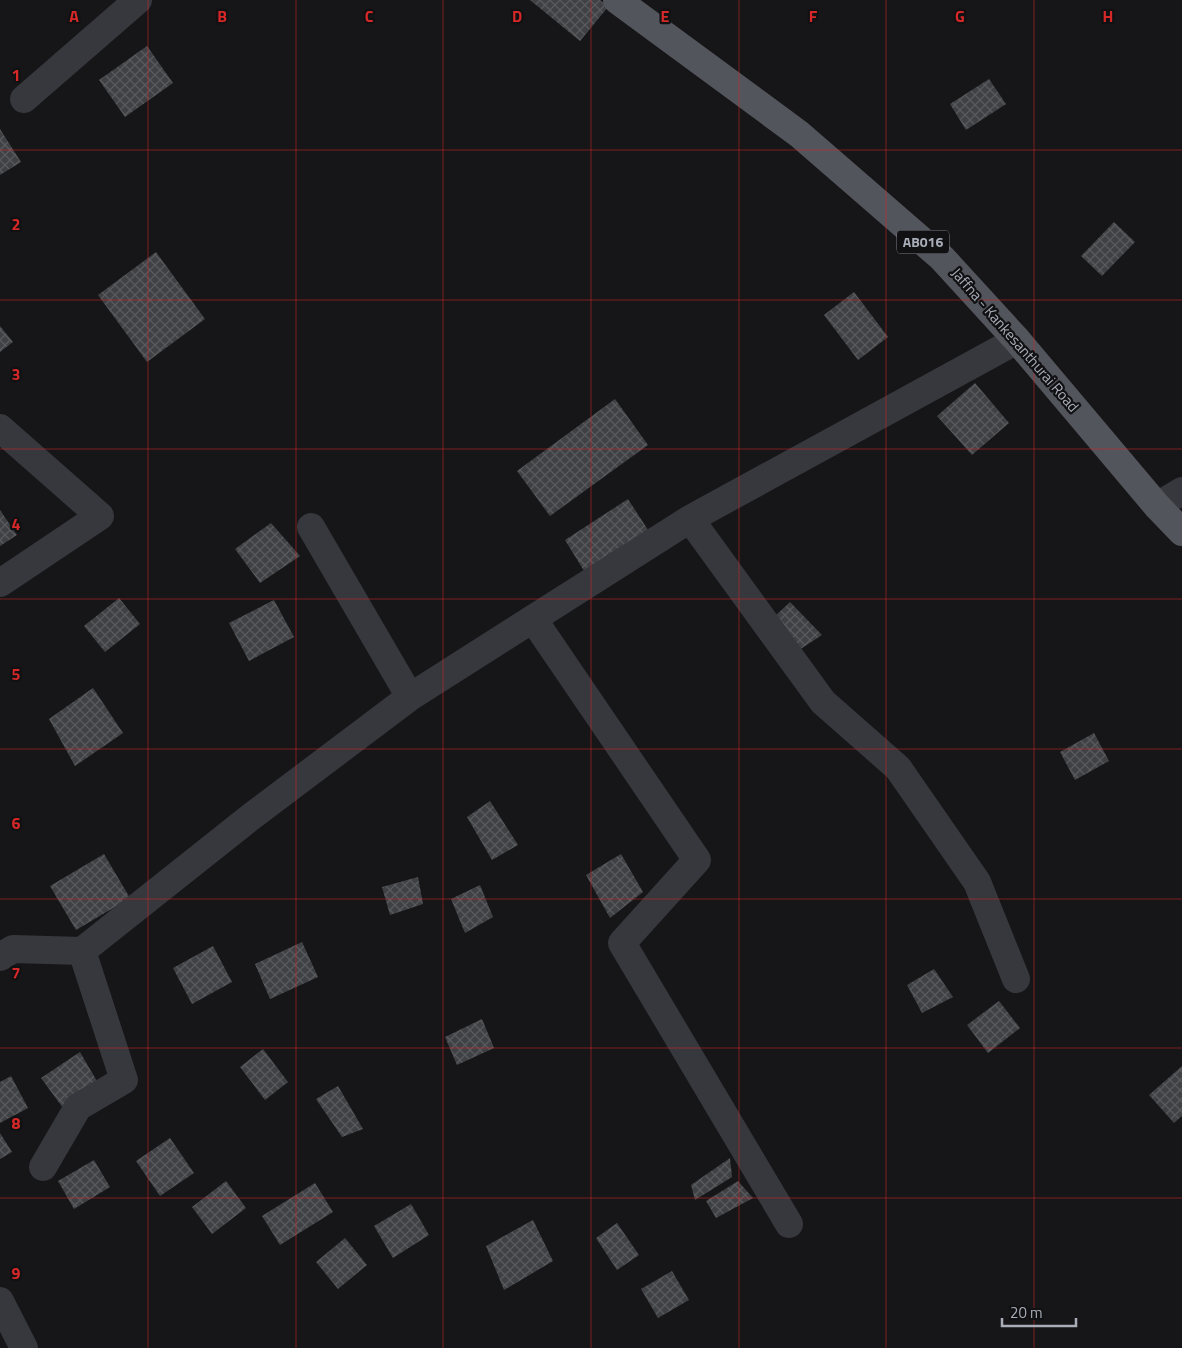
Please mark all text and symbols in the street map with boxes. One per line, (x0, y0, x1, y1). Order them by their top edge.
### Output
text: A (69, 4, 79, 28)
text: B (217, 4, 227, 28)
text: C (365, 4, 374, 28)
text: D (512, 4, 522, 28)
text: E (661, 4, 670, 28)
text: F (809, 4, 818, 28)
text: G (955, 4, 965, 28)
text: H (1103, 4, 1113, 28)
text: 1 (12, 63, 20, 87)
text: 2 (12, 212, 20, 236)
road number: AB016 (897, 230, 949, 253)
street label: Jaffna - Kankesanthurai Road (946, 262, 1085, 417)
text: 3 (12, 362, 20, 386)
text: 4 (12, 512, 21, 536)
text: 5 (12, 662, 21, 686)
text: 6 (12, 811, 21, 835)
text: 7 (12, 961, 20, 985)
text: 8 (12, 1111, 21, 1135)
text: 9 (12, 1261, 21, 1285)
scale bar (1002, 1296, 1076, 1328)
text: 20 m (1010, 1301, 1043, 1324)

